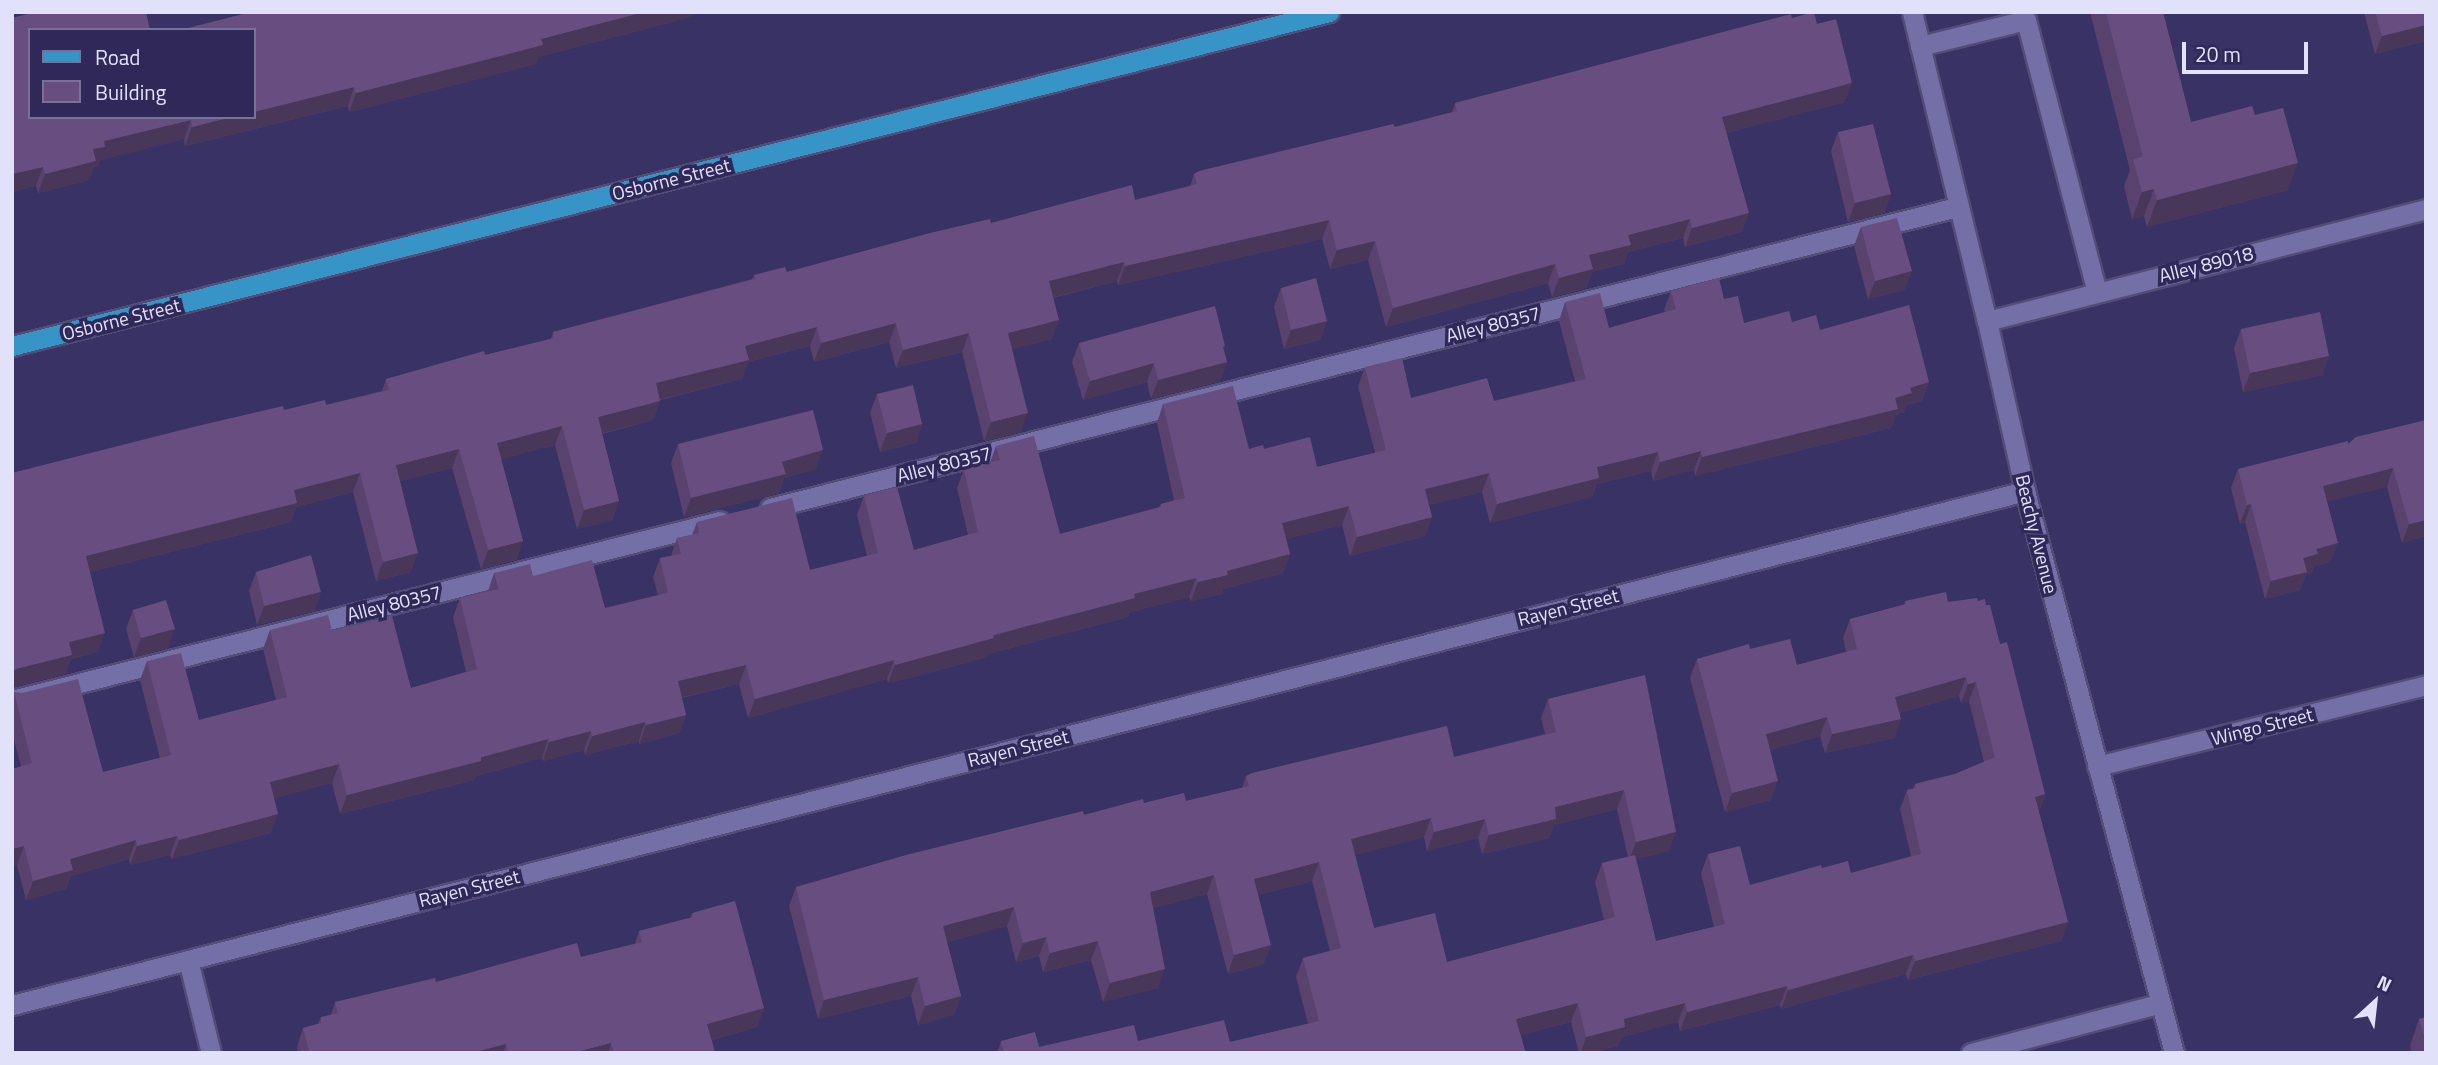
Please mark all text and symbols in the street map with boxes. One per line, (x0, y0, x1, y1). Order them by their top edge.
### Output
legend (28, 28, 256, 119)
scale bar (2186, 28, 2312, 72)
text: 20 m (2195, 38, 2241, 70)
text: Road (95, 41, 140, 73)
text: Building (95, 76, 166, 108)
street label: Osborne Street (610, 153, 732, 205)
street label: Alley 89018 (2157, 241, 2255, 287)
street label: Osborne Street (60, 293, 182, 345)
street label: Alley 80357 (1444, 301, 1542, 347)
street label: Alley 80357 (895, 441, 993, 487)
street label: Beachy Avenue (2011, 472, 2063, 596)
street label: Alley 80357 (345, 580, 443, 626)
street label: Rayen Street (1515, 583, 1621, 631)
street label: Wingo Street (2209, 702, 2315, 750)
street label: Rayen Street (965, 724, 1071, 772)
street label: Rayen Street (416, 864, 522, 912)
north arrow (2340, 967, 2410, 1037)
text: N (2372, 967, 2397, 999)

